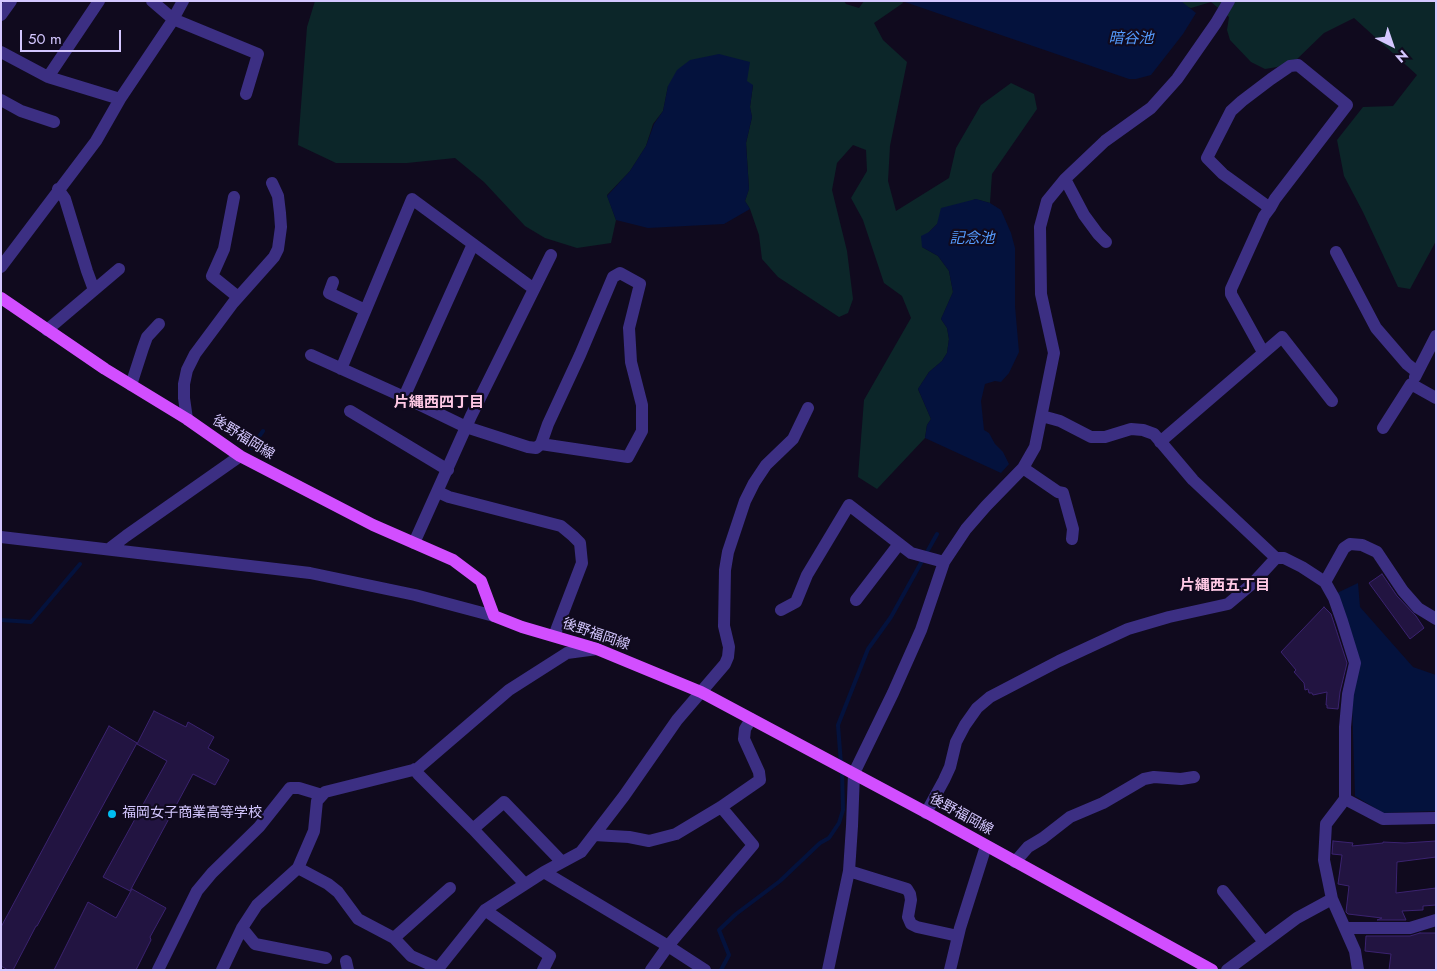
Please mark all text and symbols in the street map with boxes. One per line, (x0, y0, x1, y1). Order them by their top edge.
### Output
scale bar (22, 20, 124, 52)
north arrow (1367, 20, 1417, 70)
text: 50 m (28, 28, 62, 50)
water label: 暗谷池 (1109, 30, 1153, 48)
text: N (1391, 45, 1413, 68)
water label: 記念池 (950, 230, 994, 248)
district label: 片縄西四丁目 (394, 394, 484, 412)
street label: 後野福岡線 (209, 412, 277, 464)
district label: 片縄西五丁目 (1180, 577, 1270, 595)
street label: 後野福岡線 (560, 616, 632, 654)
street label: 後野福岡線 (926, 791, 996, 839)
place label: 福岡女子商業高等学校 (122, 806, 262, 822)
marker: 福岡女子商業高等学校 (106, 808, 118, 820)

